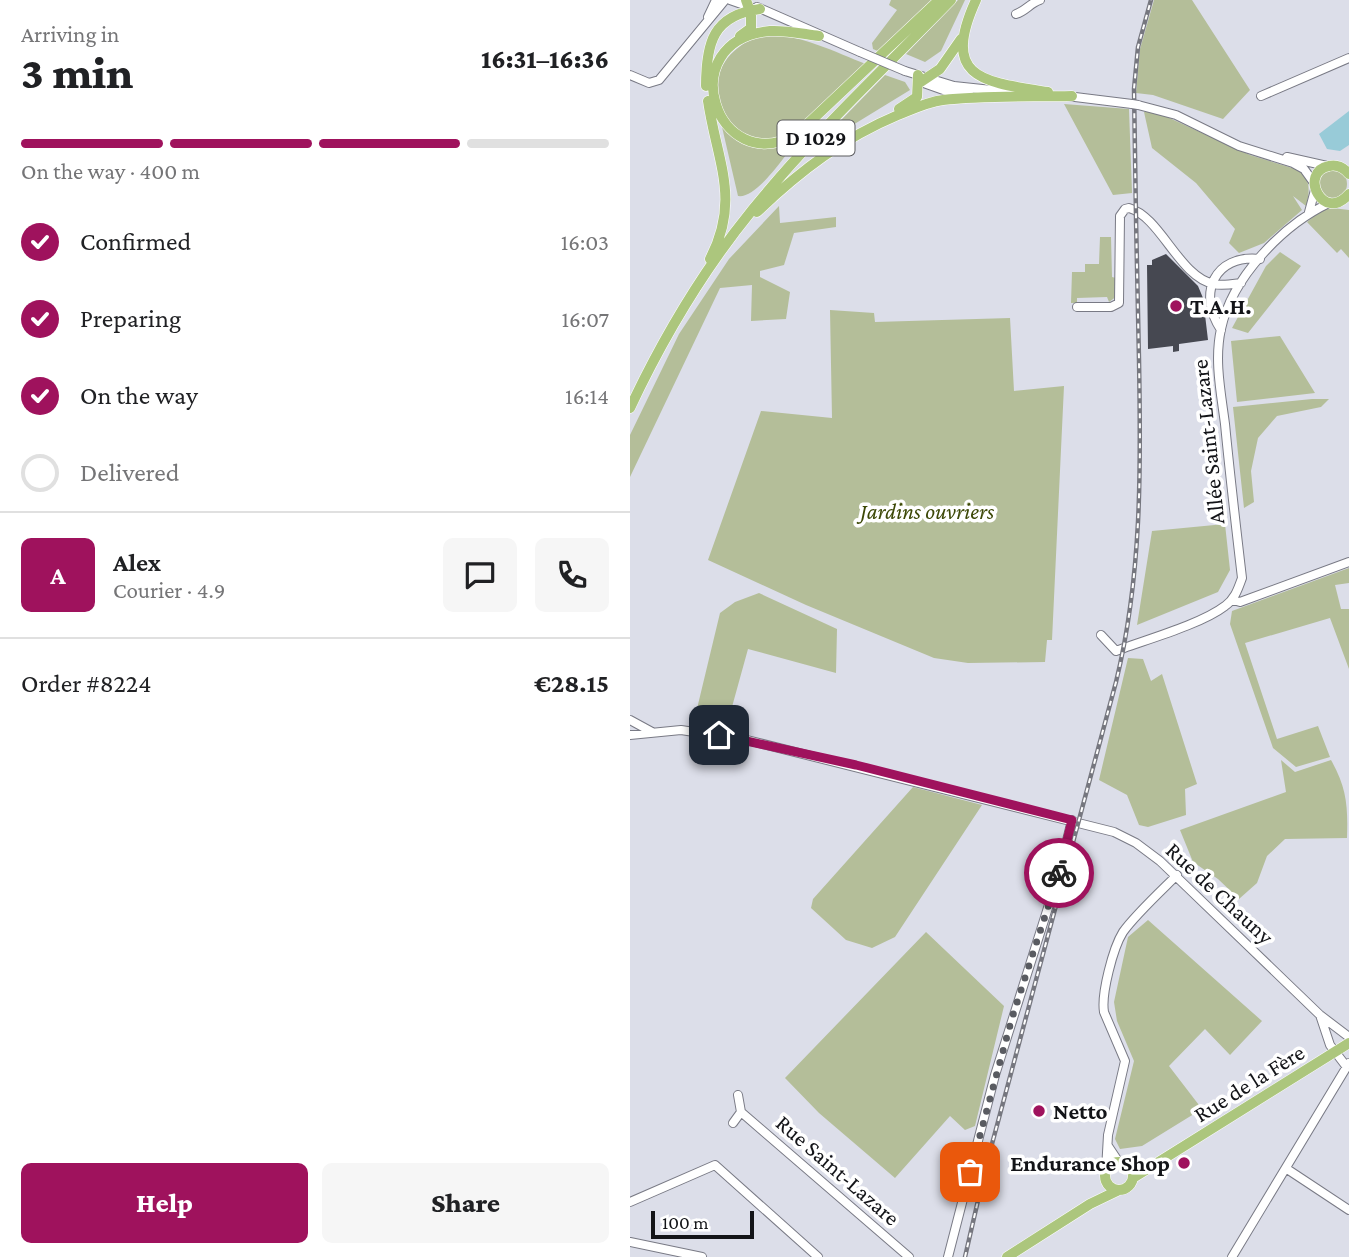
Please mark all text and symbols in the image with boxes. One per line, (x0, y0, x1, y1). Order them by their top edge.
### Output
text: Arriving in (21, 21, 119, 47)
text: 16:31–16:36 (481, 45, 609, 74)
text: 3 min (21, 47, 133, 98)
road number: D 1029 (778, 120, 854, 156)
text: On the way · 400 m (21, 158, 200, 184)
icon: check (21, 223, 59, 261)
text: Confirmed (80, 227, 191, 256)
text: 16:03 (561, 229, 609, 255)
place label: T.A.H. (1190, 293, 1252, 319)
marker: T.A.H. (1168, 298, 1184, 314)
icon: check (21, 300, 59, 338)
text: Preparing (80, 304, 181, 333)
text: 16:07 (561, 306, 609, 332)
street label: Allée Saint-Lazare (1186, 358, 1230, 526)
icon: check (21, 377, 59, 415)
text: On the way (80, 381, 198, 410)
text: 16:14 (565, 383, 609, 409)
text: Delivered (80, 458, 179, 487)
park label: Jardins ouvriers (856, 498, 995, 524)
button: chat (443, 538, 517, 612)
button: phone (535, 538, 609, 612)
text: Alex (113, 548, 161, 577)
text: A (50, 561, 66, 590)
text: Courier · 4.9 (113, 577, 225, 603)
text: Order #8224 (21, 669, 152, 698)
text: €28.15 (534, 669, 609, 698)
pin (689, 705, 749, 765)
icon: home (700, 716, 738, 754)
street label: Rue de Chauny (1161, 837, 1279, 950)
courier (1024, 838, 1094, 908)
icon: bike (1040, 854, 1078, 892)
street label: Rue de la Fère (1189, 1039, 1309, 1127)
place label: Netto (1053, 1098, 1107, 1124)
marker: Netto (1031, 1103, 1047, 1119)
street label: Rue Saint-Lazare (771, 1109, 905, 1231)
pin (940, 1142, 1000, 1202)
place label: Endurance Shop (1010, 1150, 1170, 1176)
icon: bag (951, 1153, 989, 1191)
marker: Endurance Shop (1176, 1155, 1192, 1171)
button: Help (21, 1163, 308, 1243)
button: Share (322, 1163, 609, 1243)
scale bar (651, 1208, 754, 1240)
text: 100 m (662, 1212, 709, 1233)

